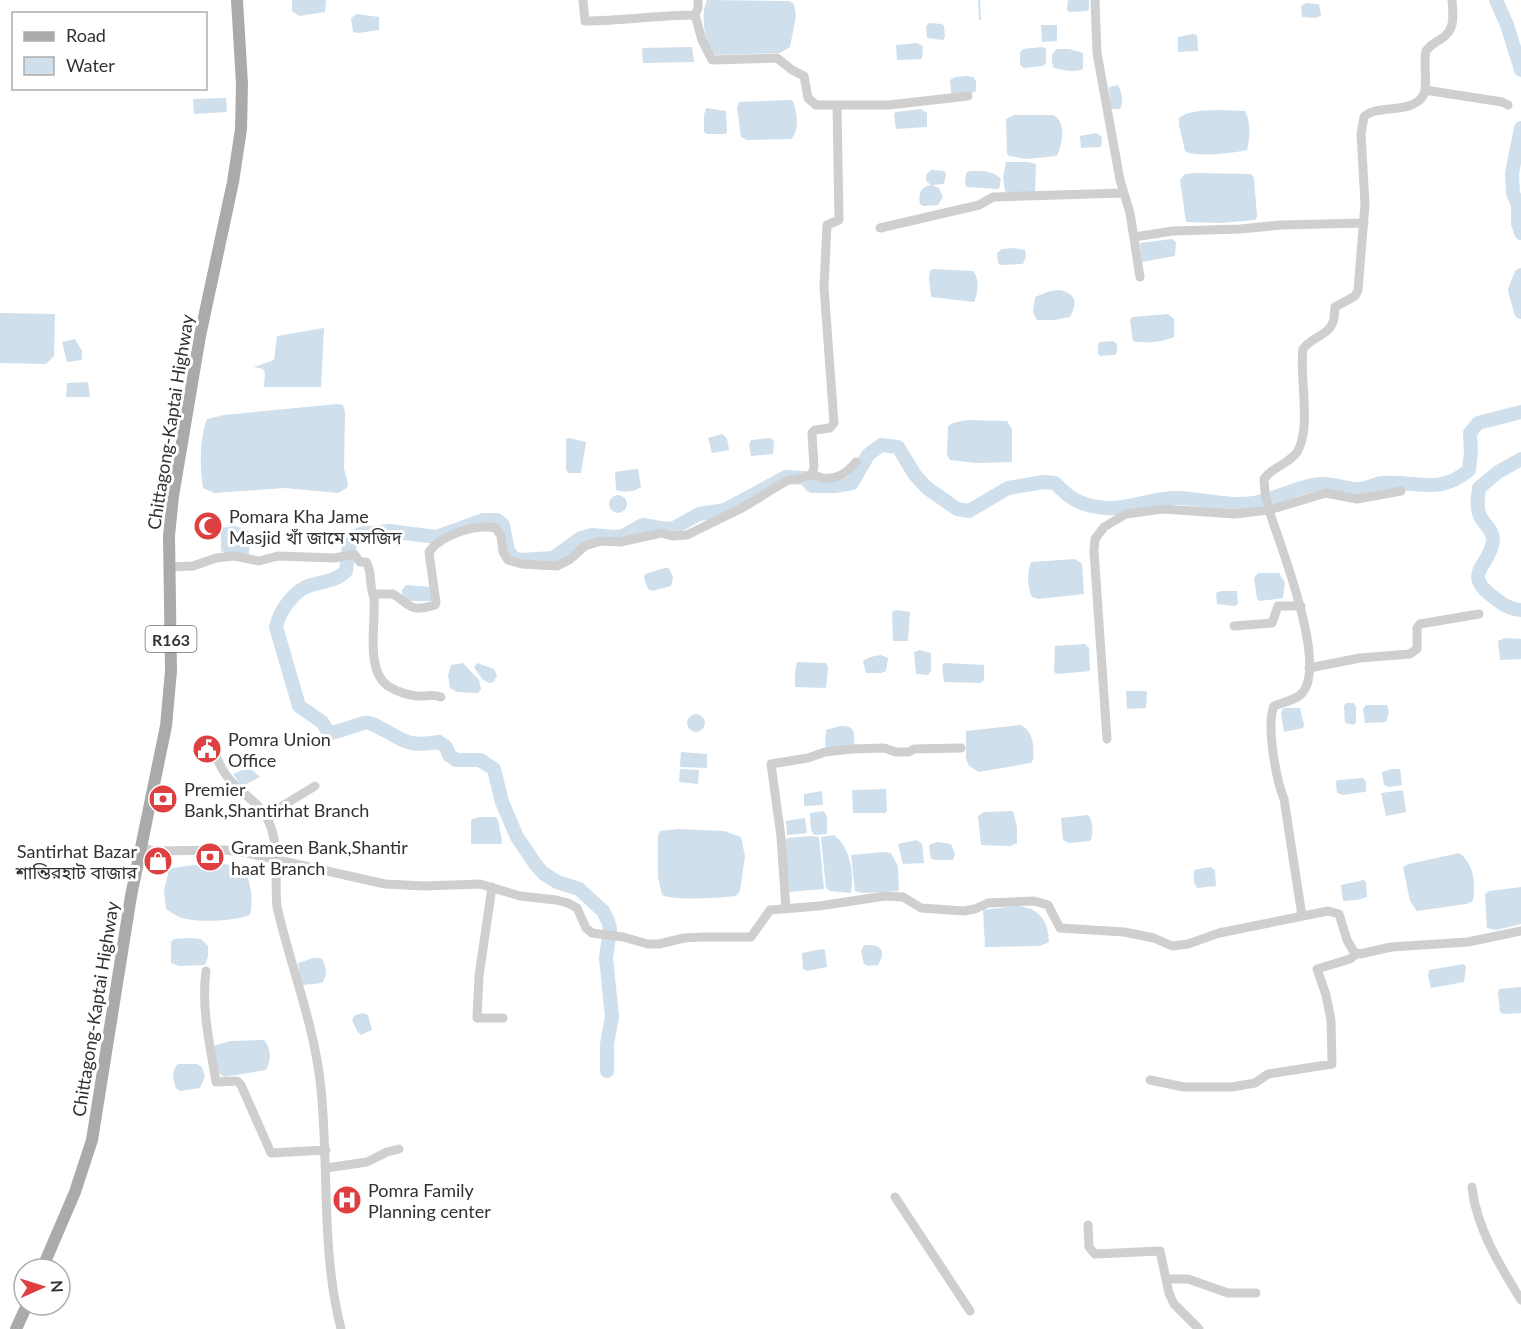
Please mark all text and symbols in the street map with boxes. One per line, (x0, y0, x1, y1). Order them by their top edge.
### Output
legend (12, 12, 207, 90)
text: Road (66, 24, 106, 46)
text: Water (66, 54, 115, 76)
street label: Chittagong-Kaptai Highway (142, 312, 198, 531)
place label: Pomara Kha Jame Masjid খাঁ জামে মসজিদ (229, 505, 403, 548)
mosque icon: Pomara Kha Jame Masjid খাঁ জামে মসজিদ (192, 510, 224, 542)
road number: R163 (146, 626, 196, 652)
place label: Pomra Union Office (228, 728, 331, 771)
public building icon: Pomra Union Office (191, 733, 223, 765)
place label: Premier Bank,Shantirhat Branch (184, 778, 369, 821)
bank icon: Premier Bank,Shantirhat Branch (147, 783, 179, 815)
place label: Grameen Bank,Shantir haat Branch (231, 836, 408, 879)
place label: Santirhat Bazar শান্তিরহাট বাজার (14, 840, 137, 883)
bank icon: Grameen Bank,Shantir haat Branch (194, 841, 226, 873)
shop icon: Santirhat Bazar শান্তিরহাট বাজার (142, 845, 174, 877)
street label: Chittagong-Kaptai Highway (67, 899, 123, 1118)
place label: Pomra Family Planning center (368, 1179, 491, 1222)
hospital icon: Pomra Family Planning center (331, 1184, 363, 1216)
north arrow (12, 1257, 72, 1317)
text: N (48, 1280, 67, 1293)

